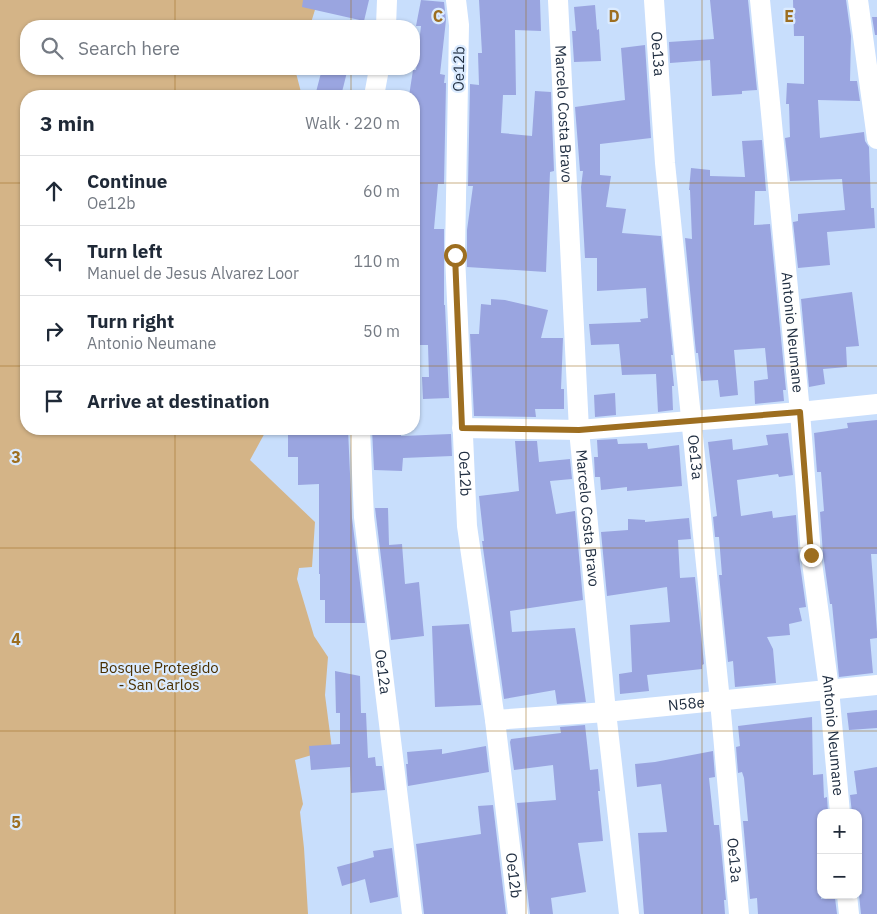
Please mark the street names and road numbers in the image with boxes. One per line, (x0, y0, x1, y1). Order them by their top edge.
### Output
street label: Oe13a (647, 31, 669, 77)
street label: Marcelo Costa Bravo (551, 44, 577, 183)
street label: Oe12b (449, 46, 468, 92)
street label: Antonio Neumane (777, 271, 808, 394)
street label: Oe13a (684, 434, 707, 480)
street label: Marcelo Costa Bravo (572, 448, 604, 588)
street label: Oe12b (455, 450, 476, 497)
street label: Oe12a (371, 648, 395, 695)
street label: Antonio Neumane (818, 674, 848, 796)
street label: N58e (667, 692, 706, 715)
street label: Oe13a (723, 837, 746, 883)
street label: Oe12b (502, 852, 526, 899)

